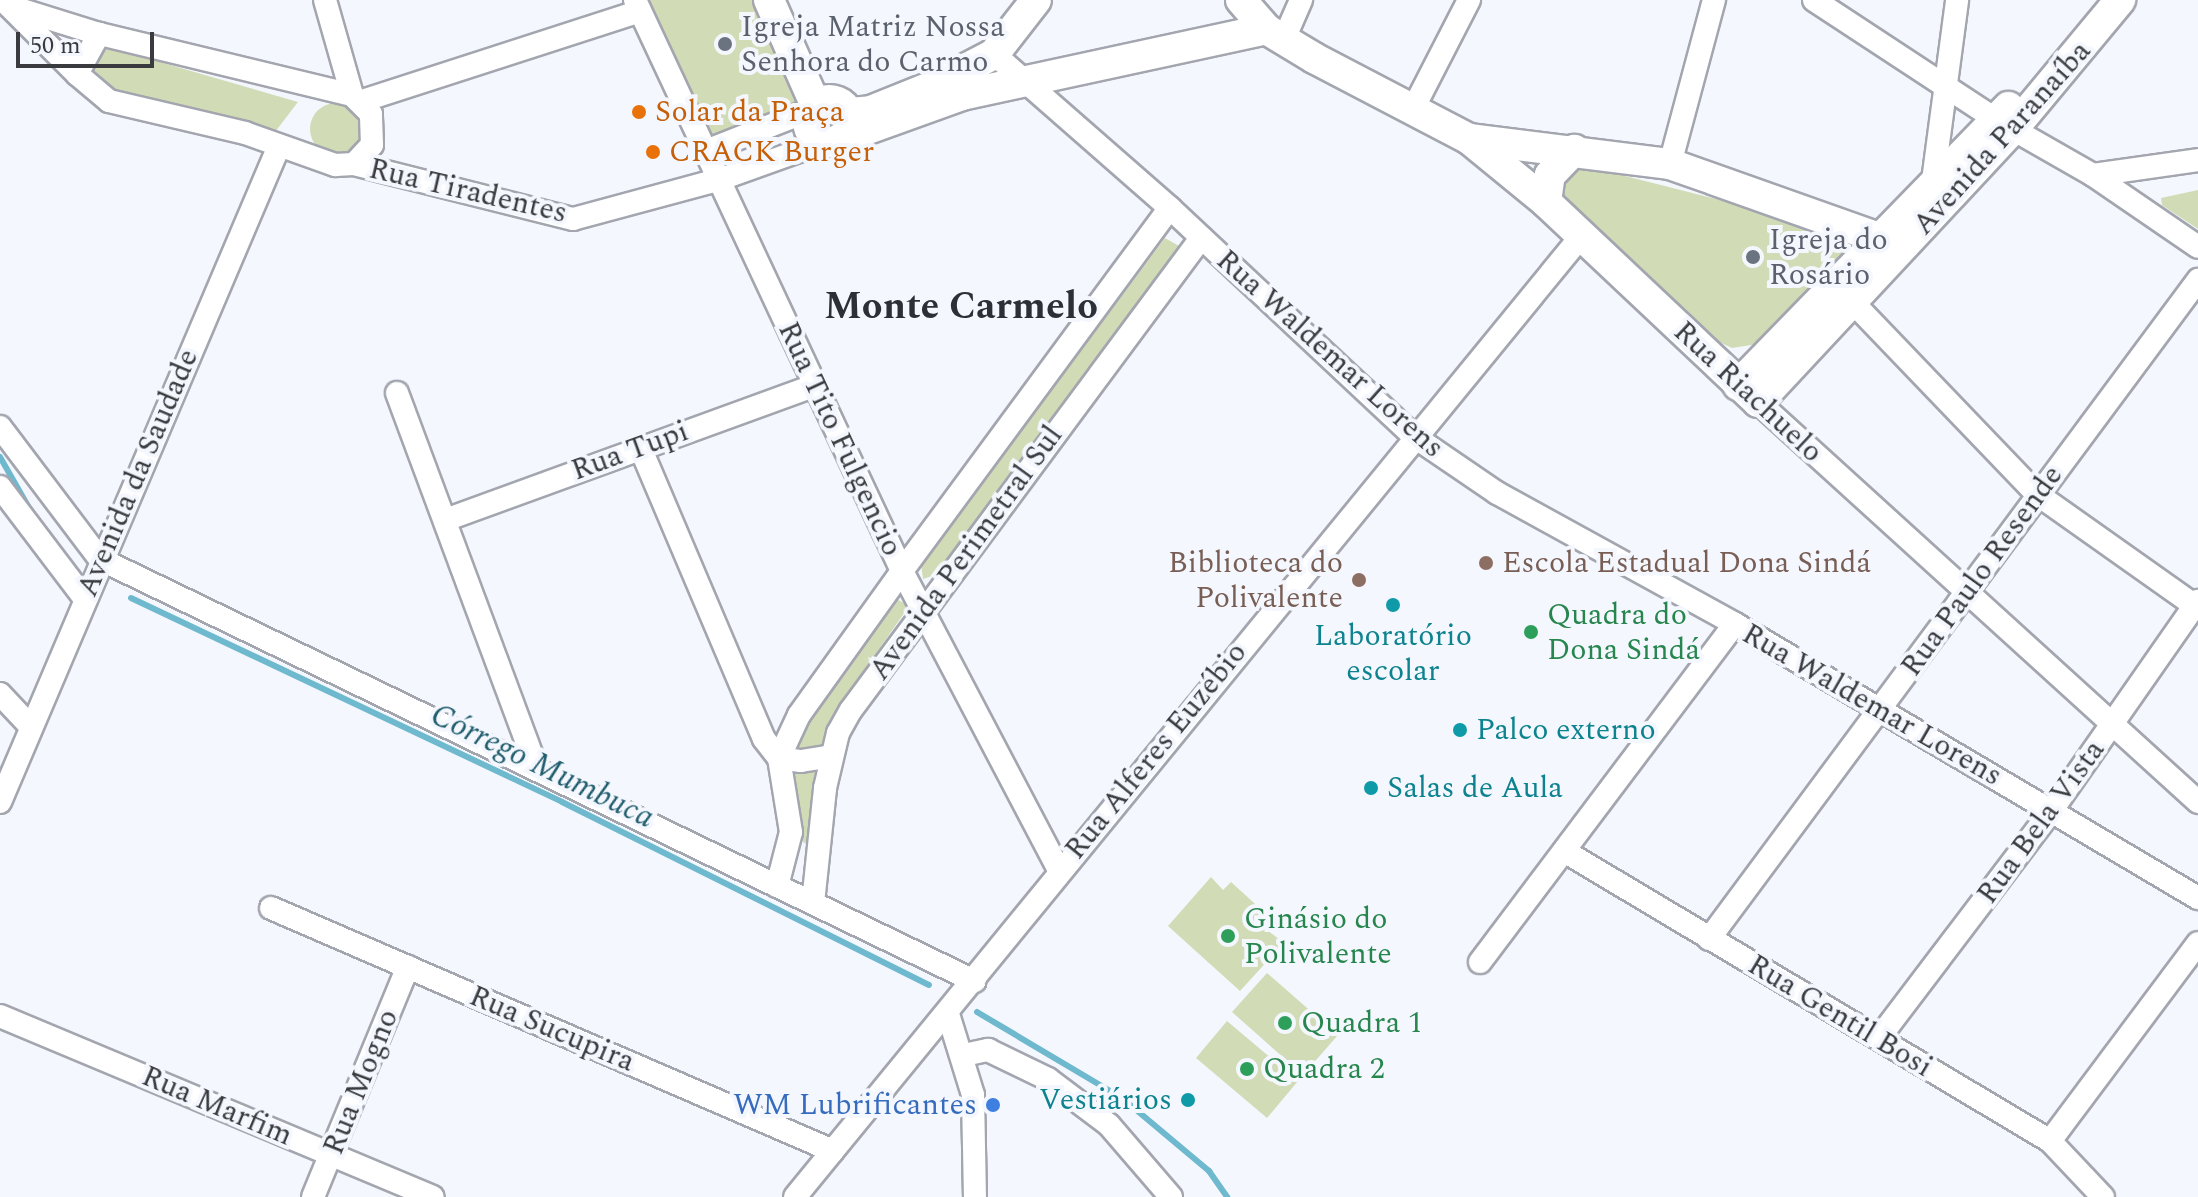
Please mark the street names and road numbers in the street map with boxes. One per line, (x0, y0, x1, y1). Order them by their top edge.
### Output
street label: Avenida Paranaíba (1905, 33, 2099, 243)
street label: Rua Tiradentes (365, 151, 571, 231)
street label: Rua Waldemar Lorens (1209, 242, 1451, 466)
street label: Rua Riachuelo (1666, 314, 1830, 470)
street label: Rua Tito Fulgencio (770, 316, 910, 562)
street label: Avenida da Saudade (70, 344, 206, 602)
street label: Rua Tupi (567, 413, 693, 489)
street label: Avenida Perimetral Sul (861, 419, 1071, 687)
street label: Rua Paulo Resende (1893, 458, 2071, 684)
street label: Rua Waldemar Lorens (1736, 616, 2008, 794)
street label: Rua Alferes Euzébio (1057, 635, 1255, 867)
street label: Rua Bela Vista (1969, 733, 2113, 911)
street label: Rua Gentil Bosi (1741, 947, 1939, 1085)
street label: Rua Sucupira (464, 978, 640, 1080)
street label: Rua Mogno (316, 1004, 406, 1160)
street label: Rua Marfim (136, 1058, 298, 1154)

